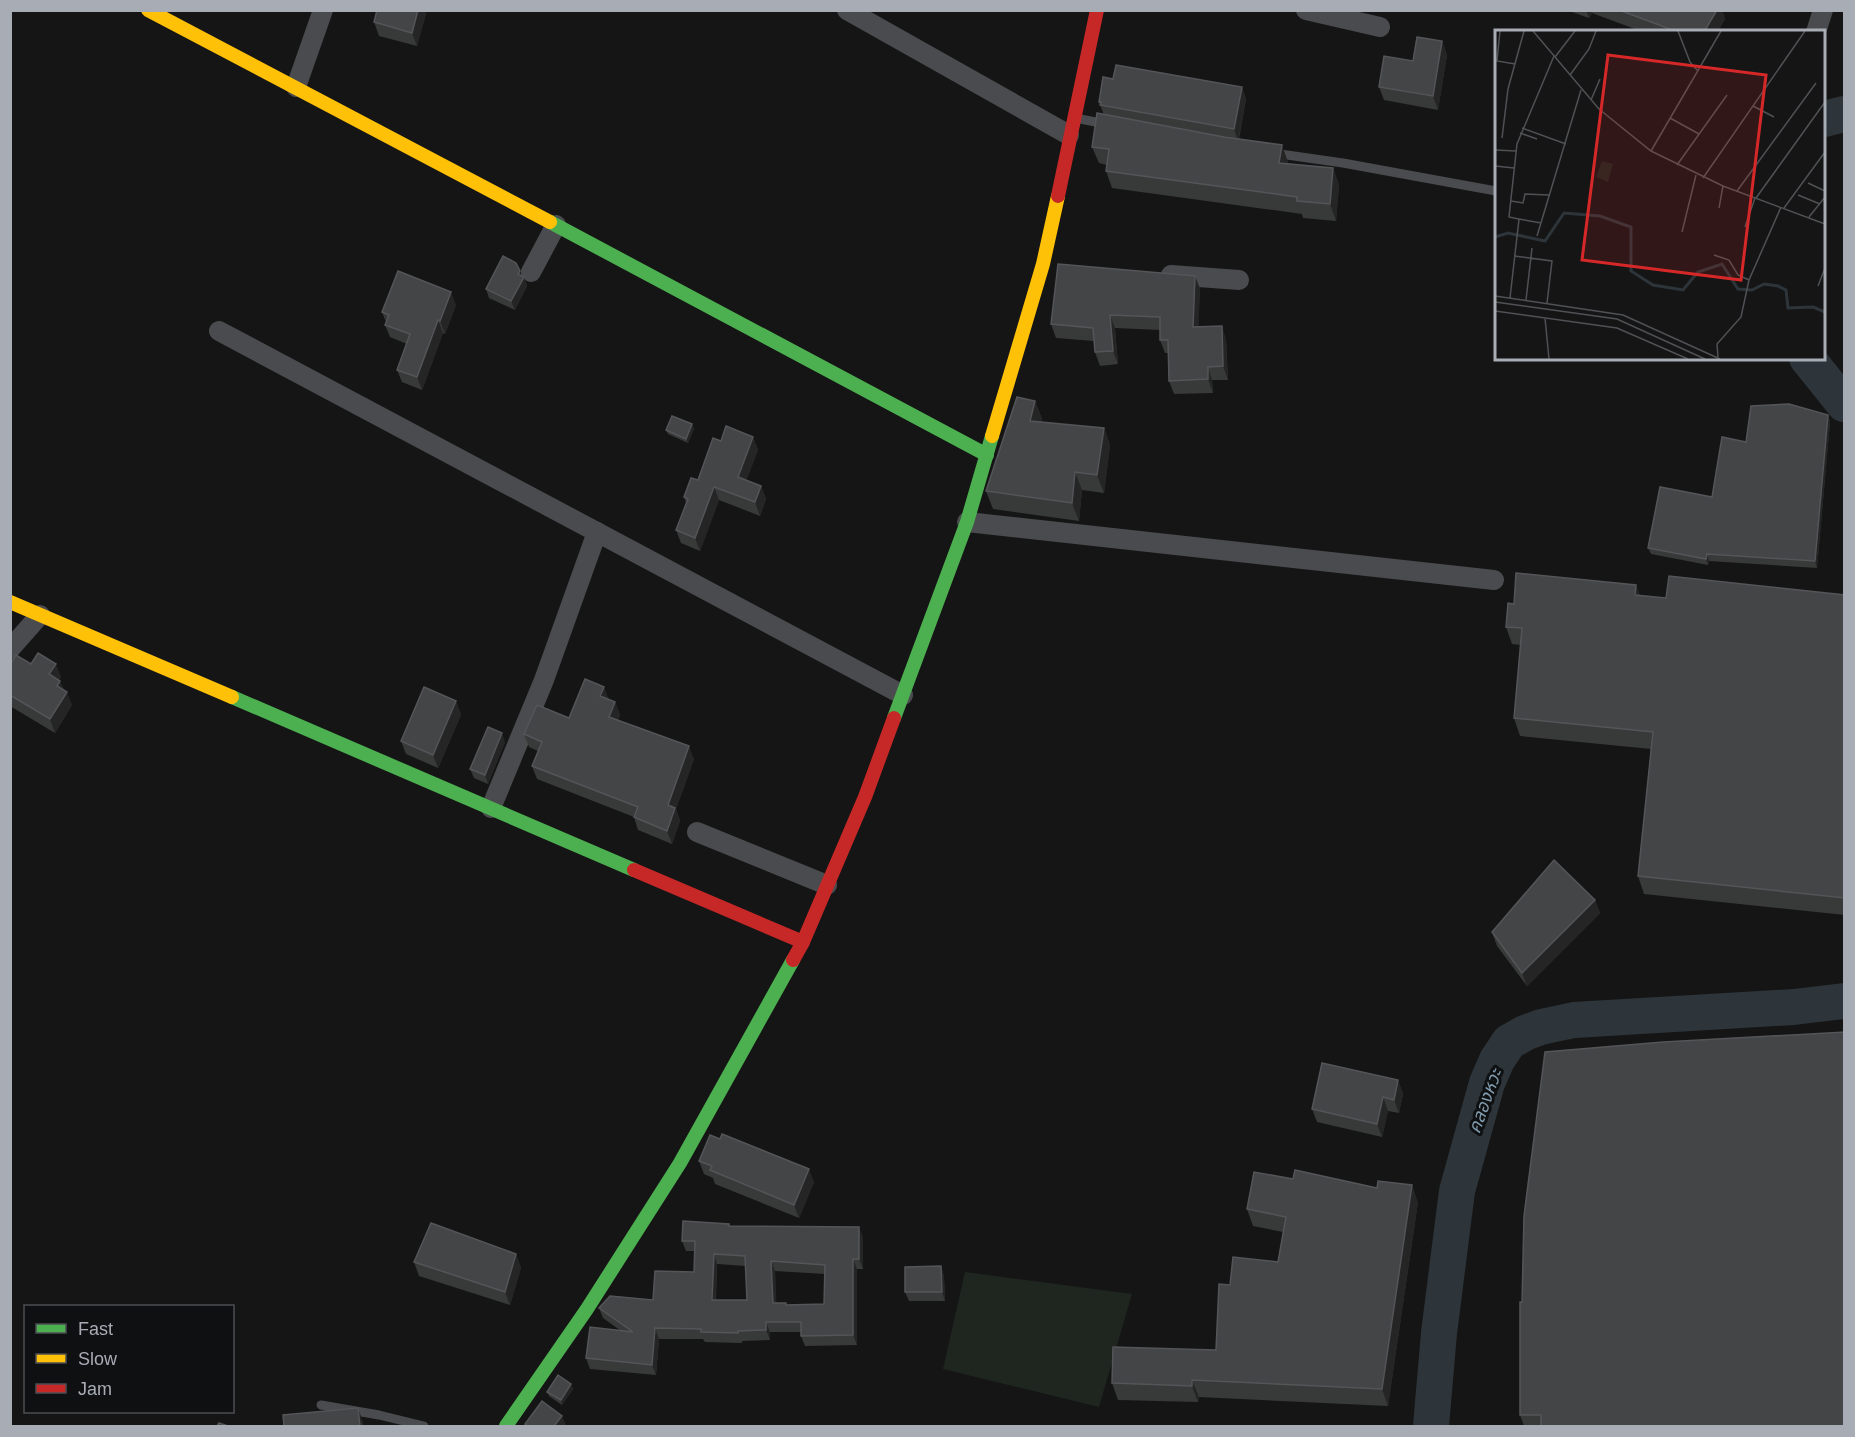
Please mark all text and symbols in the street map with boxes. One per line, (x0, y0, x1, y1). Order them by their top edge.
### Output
inset map (1495, 30, 1825, 360)
water label: คลองหวะ (1464, 1064, 1506, 1136)
legend (24, 1305, 234, 1413)
text: Fast (78, 1319, 113, 1339)
text: Slow (78, 1349, 118, 1369)
text: Jam (78, 1379, 112, 1399)

